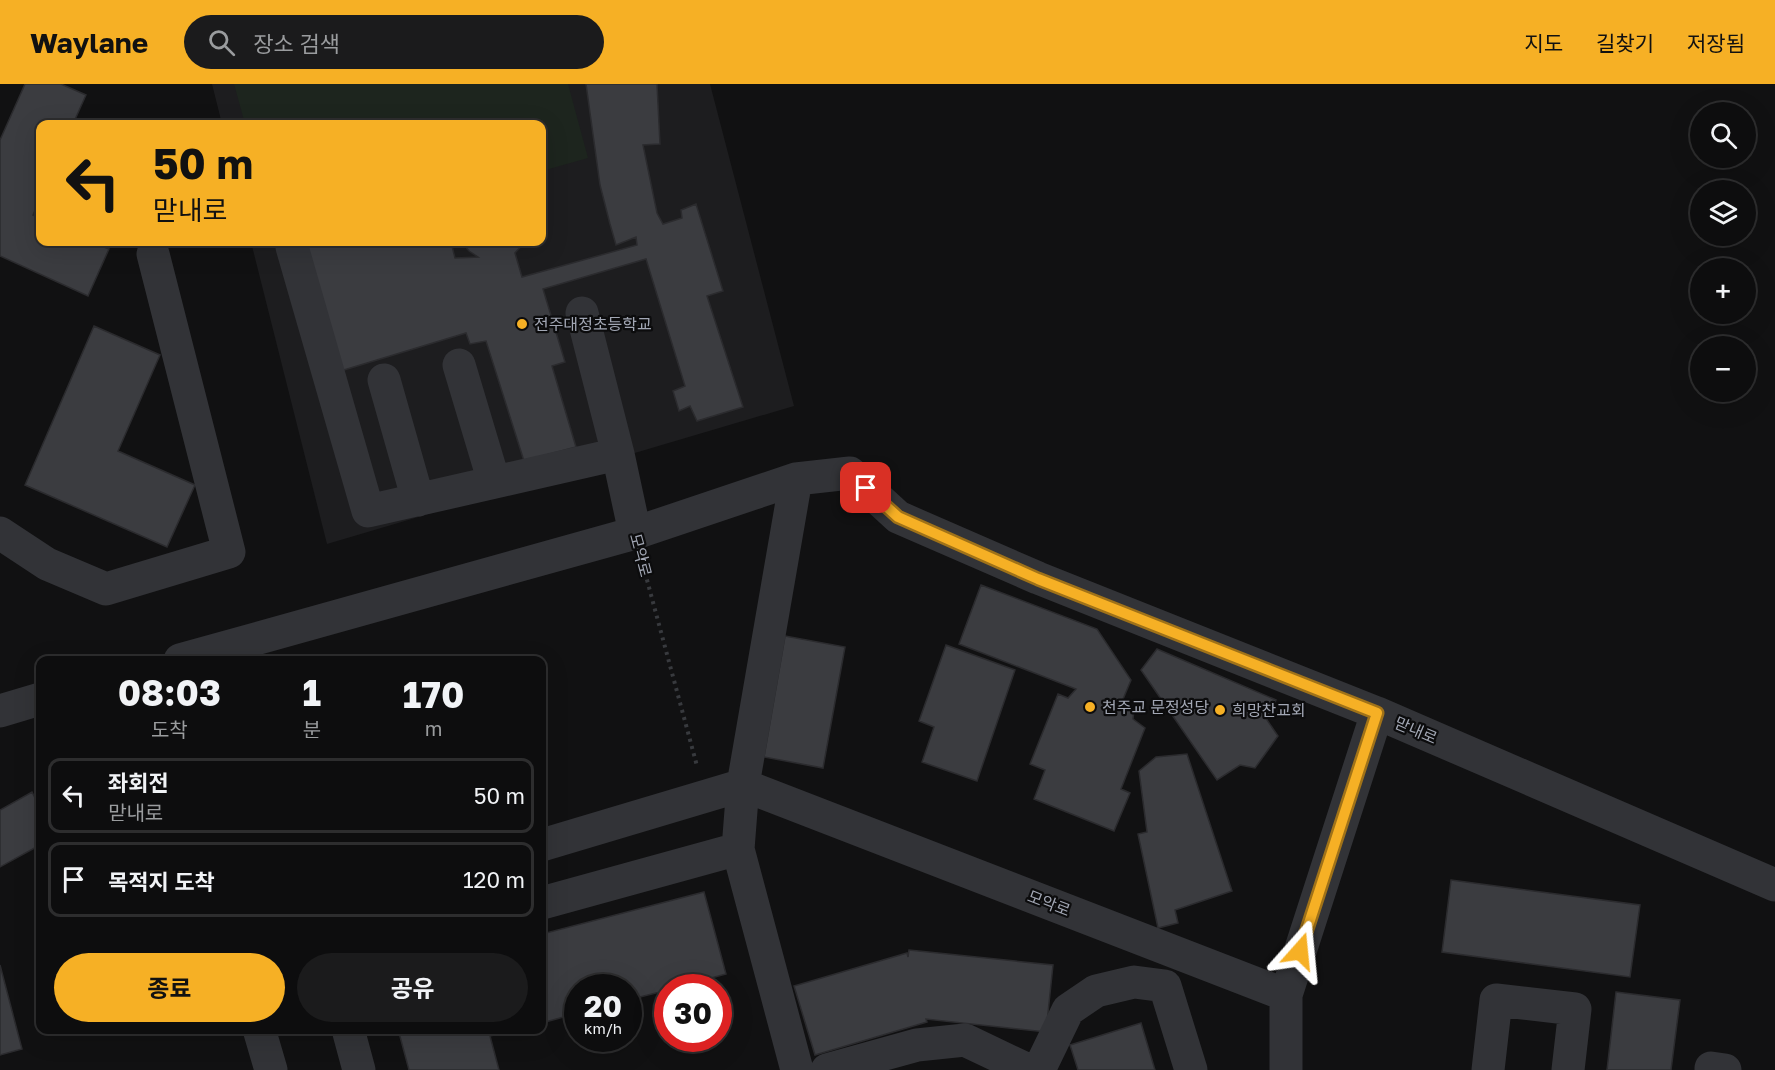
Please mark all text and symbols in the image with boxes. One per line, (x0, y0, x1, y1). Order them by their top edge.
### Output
search box (184, 15, 604, 69)
text: Waylane (30, 26, 148, 59)
icon: search (205, 26, 238, 59)
text: 장소 검색 (253, 30, 340, 57)
text: 지도 (1524, 30, 1563, 56)
text: 길찾기 (1596, 30, 1654, 56)
text: 저장됨 (1687, 30, 1745, 56)
map controls (1690, 102, 1756, 402)
button: search (1690, 102, 1756, 168)
text: 50 m (153, 138, 253, 188)
icon: left (54, 144, 132, 222)
button: layers (1690, 180, 1756, 246)
text: 맏내로 (153, 194, 228, 226)
button: + (1690, 258, 1756, 324)
place label: 전주대정초등학교 (534, 314, 652, 334)
marker: 전주대정초등학교 (515, 317, 529, 331)
button: − (1690, 336, 1756, 402)
pin (840, 462, 891, 513)
icon: arrive (849, 471, 882, 504)
street label: 모악로 (626, 531, 656, 579)
text: 08:03 (118, 671, 221, 714)
text: 1 (303, 671, 321, 714)
text: 170 (403, 673, 464, 716)
place label: 천주교 문정성당 (1102, 697, 1209, 717)
marker: 천주교 문정성당 (1083, 700, 1097, 714)
place label: 희망찬교회 (1232, 700, 1306, 720)
marker: 희망찬교회 (1213, 703, 1227, 717)
street label: 맏내로 (1392, 712, 1440, 748)
text: m (425, 716, 442, 740)
text: 도착 (151, 717, 188, 741)
text: 분 (303, 717, 321, 741)
text: 좌회전 (108, 769, 169, 796)
icon: left (57, 779, 90, 812)
text: 50 m (474, 782, 525, 809)
text: 맏내로 (108, 800, 163, 824)
icon: arrive (57, 863, 90, 896)
text: 120 m (463, 866, 525, 893)
text: 목적지 도착 (108, 868, 215, 895)
street label: 모악로 (1025, 886, 1073, 920)
position arrow (1268, 919, 1332, 983)
button: 종료 (54, 953, 285, 1022)
button: 공유 (297, 953, 528, 1022)
speed limit sign: 30 (654, 974, 732, 1052)
text: 20 (584, 988, 622, 1024)
text: km/h (584, 1019, 622, 1037)

